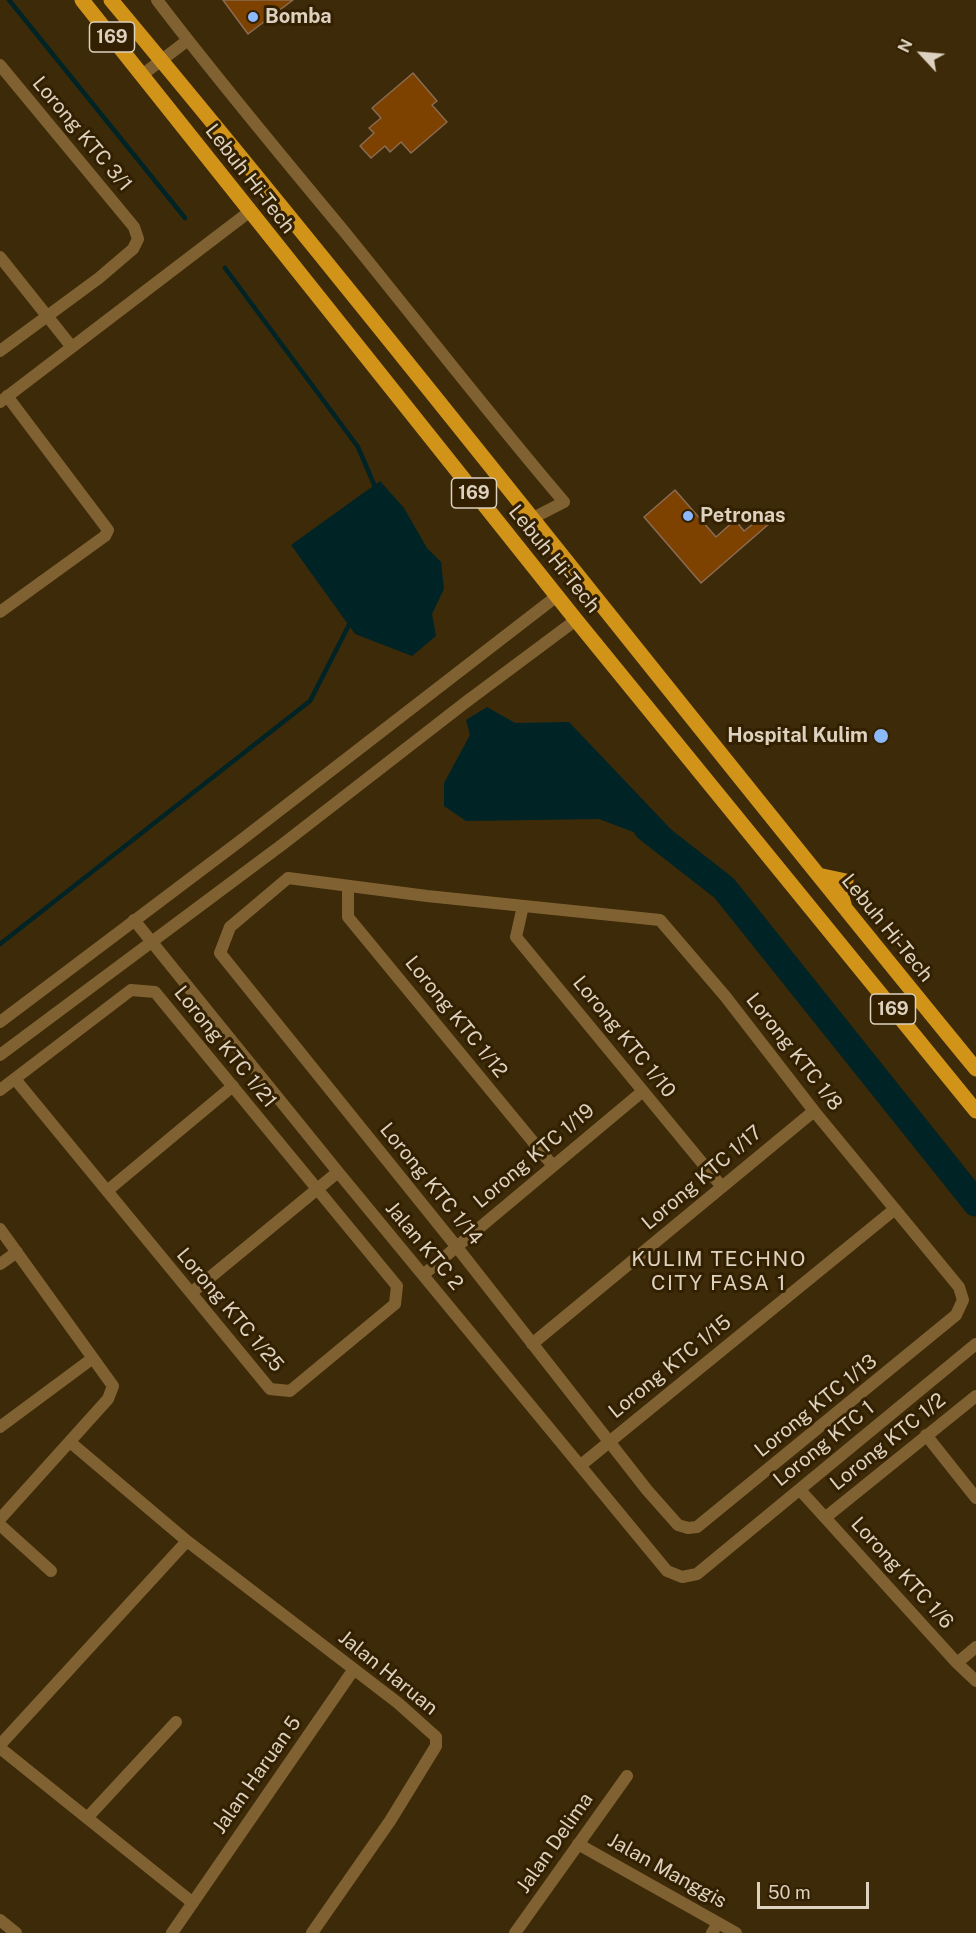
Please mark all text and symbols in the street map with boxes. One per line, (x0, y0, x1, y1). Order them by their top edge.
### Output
place label: Bomba (265, 5, 332, 29)
marker: Bomba (246, 10, 260, 24)
road number: 169 (90, 22, 134, 52)
north arrow (892, 24, 952, 84)
text: N (894, 36, 917, 56)
street label: Lorong KTC 3/1 (27, 72, 137, 196)
street label: Lebuh Hi-Tech (200, 120, 300, 238)
road number: 169 (452, 478, 496, 508)
street label: Lebuh Hi-Tech (503, 500, 605, 618)
place label: Petronas (700, 504, 786, 528)
marker: Petronas (681, 509, 695, 523)
place label: Hospital Kulim (727, 724, 868, 748)
marker: Hospital Kulim (872, 727, 890, 745)
street label: Lebuh Hi-Tech (836, 869, 938, 987)
street label: Lorong KTC 1/12 (400, 951, 512, 1083)
street label: Lorong KTC 1/10 (568, 971, 680, 1103)
street label: Lorong KTC 1/21 (169, 981, 281, 1113)
street label: Lorong KTC 1/8 (741, 988, 847, 1116)
road number: 169 (870, 994, 916, 1024)
street label: Lorong KTC 1/19 (469, 1099, 599, 1213)
street label: Lorong KTC 1/14 (374, 1118, 488, 1250)
street label: Lorong KTC 1/17 (637, 1121, 767, 1235)
street label: Jalan KTC 2 (380, 1197, 468, 1295)
street label: Lorong KTC 1/25 (171, 1243, 289, 1377)
district label: KULIM TECHNO CITY FASA 1 (631, 1247, 807, 1297)
street label: Lorong KTC 1/15 (604, 1310, 736, 1424)
street label: Lorong KTC 1/13 (750, 1349, 882, 1463)
street label: Lorong KTC 1/2 (825, 1388, 951, 1496)
street label: Lorong KTC 1 (769, 1396, 879, 1492)
street label: Lorong KTC 1/6 (846, 1512, 958, 1634)
street label: Jalan Haruan (334, 1626, 442, 1720)
street label: Jalan Haruan 5 (208, 1711, 306, 1839)
street label: Jalan Delima (512, 1788, 598, 1898)
street label: Jalan Manggis (603, 1828, 731, 1914)
scale bar (760, 1870, 872, 1908)
text: 50 m (768, 1882, 811, 1903)

